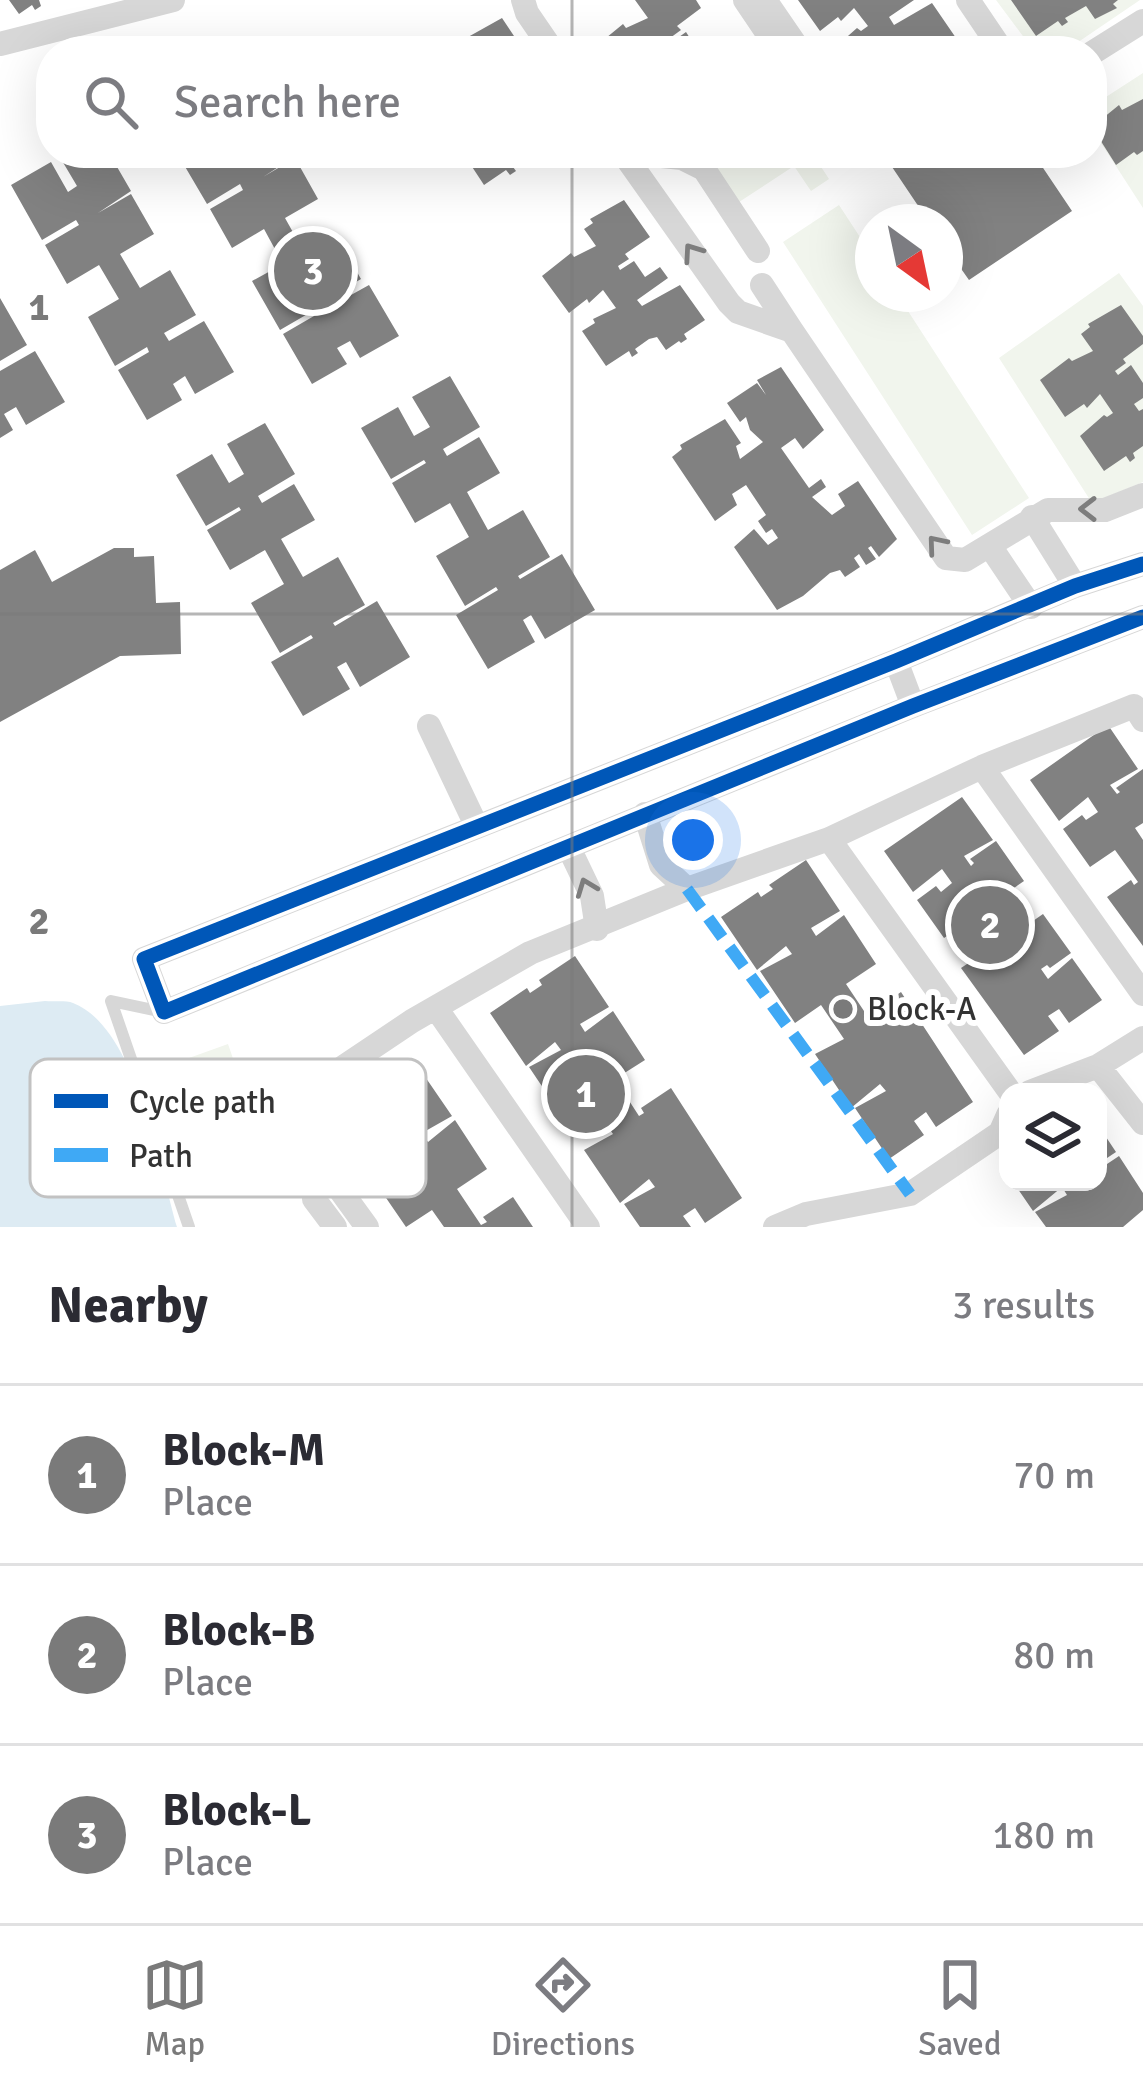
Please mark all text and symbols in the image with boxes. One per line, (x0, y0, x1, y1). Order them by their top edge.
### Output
search box (36, 36, 1107, 168)
icon: search (78, 69, 144, 135)
text: Search here (174, 75, 401, 130)
north arrow (855, 204, 963, 312)
pin: 3 (274, 226, 352, 316)
one-way arrow (684, 243, 706, 265)
text: 1 (28, 283, 50, 331)
one-way arrow (1078, 496, 1096, 522)
one-way arrow (929, 535, 950, 557)
your location (663, 810, 723, 870)
one-way arrow (576, 878, 601, 899)
pin: 2 (951, 880, 1029, 970)
text: 2 (28, 897, 50, 945)
place label: Block-A (867, 989, 977, 1030)
marker: Block-A (830, 996, 856, 1022)
pin: 1 (547, 1049, 625, 1139)
legend (30, 1059, 426, 1197)
text: Cycle path (129, 1082, 276, 1123)
map controls (999, 1083, 1107, 1191)
button: layers (999, 1083, 1107, 1191)
text: Path (129, 1136, 193, 1177)
text: Nearby (48, 1274, 208, 1337)
text: 3 results (952, 1281, 1095, 1329)
text: Block-M (162, 1423, 325, 1478)
text: 1 (76, 1451, 98, 1499)
text: 70 m (1013, 1451, 1095, 1499)
text: Place (162, 1478, 253, 1526)
text: Block-B (162, 1603, 315, 1658)
text: 2 (76, 1631, 98, 1679)
text: 80 m (1013, 1631, 1095, 1679)
text: Place (162, 1658, 253, 1706)
text: Block-L (162, 1783, 311, 1838)
text: 3 (76, 1811, 98, 1859)
text: 180 m (992, 1811, 1095, 1859)
text: Place (162, 1838, 253, 1886)
tab: Map (142, 1952, 208, 2065)
tab: Directions (491, 1952, 635, 2065)
tab: Saved (918, 1952, 1001, 2065)

